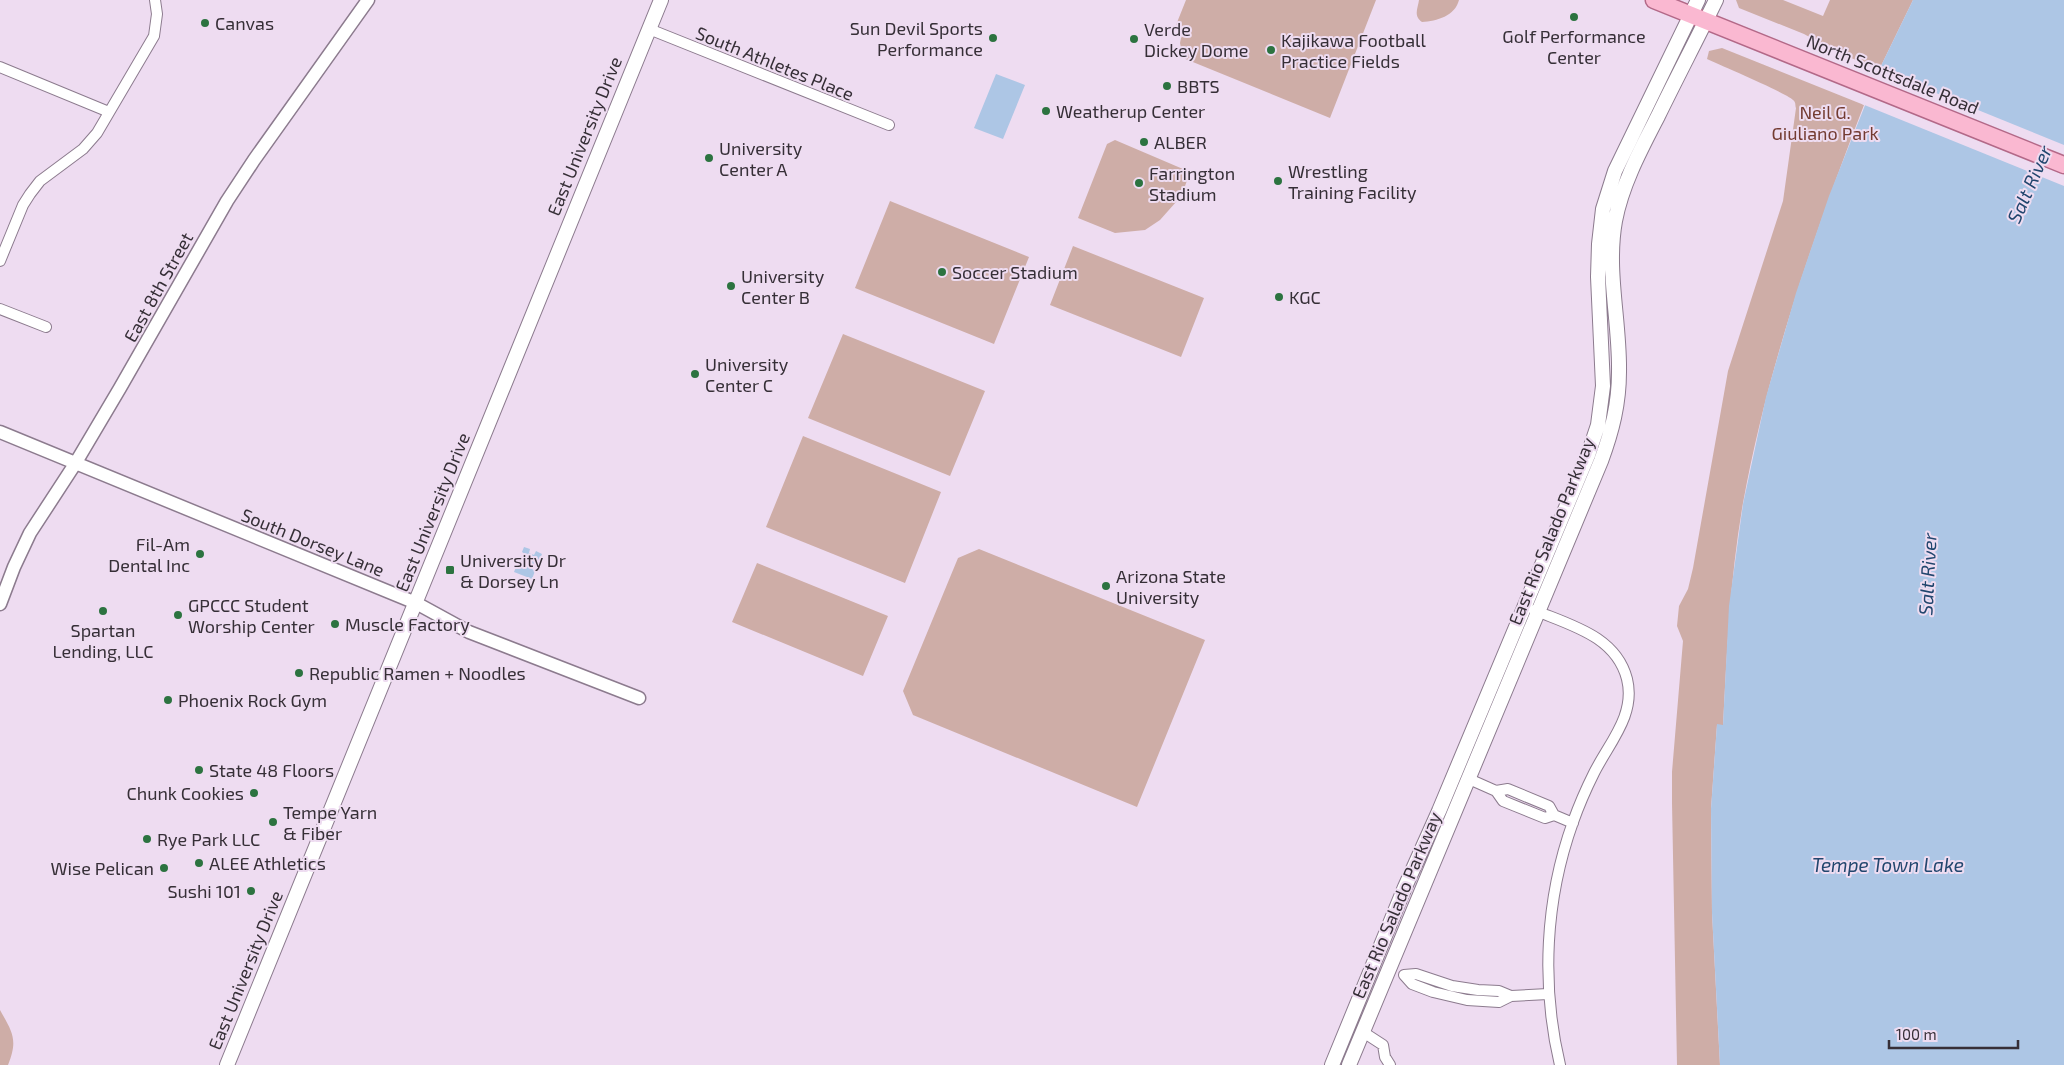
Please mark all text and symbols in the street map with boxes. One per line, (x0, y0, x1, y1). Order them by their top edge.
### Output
marker: Golf Performance Center (1568, 11, 1580, 23)
place label: Canvas (215, 12, 274, 34)
marker: Canvas (199, 17, 211, 29)
place label: Sun Devil Sports Performance (850, 17, 983, 60)
place label: Verde Dickey Dome (1144, 18, 1248, 61)
street label: South Athletes Place (693, 21, 857, 105)
place label: Golf Performance Center (1502, 25, 1646, 68)
place label: Kajikawa Football Practice Fields (1281, 29, 1426, 72)
street label: North Scottsdale Road (1804, 29, 1982, 119)
marker: Sun Devil Sports Performance (987, 32, 999, 44)
marker: Verde Dickey Dome (1128, 33, 1140, 45)
marker: Kajikawa Football Practice Fields (1265, 44, 1277, 56)
street label: East University Drive (542, 53, 626, 219)
place label: BBTS (1177, 75, 1220, 97)
marker: BBTS (1161, 80, 1173, 92)
place label: Weatherup Center (1056, 100, 1205, 122)
park label: Neil G. Giuliano Park (1771, 101, 1879, 144)
marker: Weatherup Center (1040, 105, 1052, 117)
place label: ALBER (1154, 131, 1207, 153)
marker: ALBER (1138, 136, 1150, 148)
place label: University Center A (719, 137, 803, 180)
water label: Salt River (2002, 141, 2056, 226)
marker: University Center A (703, 152, 715, 164)
place label: Wrestling Training Facility (1288, 160, 1417, 203)
place label: Farrington Stadium (1149, 162, 1235, 205)
marker: Wrestling Training Facility (1272, 175, 1284, 187)
marker: Farrington Stadium (1133, 177, 1145, 189)
street label: East 8th Street (119, 228, 197, 346)
place label: Soccer Stadium (952, 261, 1078, 283)
place label: University Center B (741, 265, 825, 308)
marker: Soccer Stadium (936, 266, 948, 278)
marker: University Center B (725, 280, 737, 292)
place label: KGC (1289, 286, 1321, 308)
marker: KGC (1273, 291, 1285, 303)
place label: University Center C (705, 353, 789, 396)
marker: University Center C (689, 368, 701, 380)
street label: East University Drive (390, 429, 474, 595)
street label: East Rio Salado Parkway (1503, 433, 1599, 628)
street label: South Dorsey Lane (238, 503, 388, 581)
water label: Salt River (1913, 532, 1941, 616)
place label: Fil-Am Dental Inc (108, 533, 190, 576)
marker: Fil-Am Dental Inc (194, 548, 206, 560)
place label: University Dr & Dorsey Ln (460, 549, 566, 592)
marker: University Dr & Dorsey Ln (444, 564, 456, 576)
place label: Arizona State University (1116, 565, 1226, 608)
marker: Arizona State University (1100, 580, 1112, 592)
place label: GPCCC Student Worship Center (188, 594, 315, 637)
marker: Spartan Lending, LLC (97, 605, 109, 617)
marker: GPCCC Student Worship Center (172, 609, 184, 621)
place label: Muscle Factory (345, 613, 470, 635)
marker: Muscle Factory (329, 618, 341, 630)
place label: Spartan Lending, LLC (52, 619, 154, 662)
place label: Republic Ramen + Noodles (309, 662, 526, 684)
marker: Republic Ramen + Noodles (293, 667, 305, 679)
place label: Phoenix Rock Gym (178, 689, 327, 711)
marker: Phoenix Rock Gym (162, 694, 174, 706)
place label: State 48 Floors (209, 759, 334, 781)
marker: State 48 Floors (193, 764, 205, 776)
place label: Chunk Cookies (126, 782, 244, 804)
marker: Chunk Cookies (248, 787, 260, 799)
place label: Tempe Yarn & Fiber (283, 801, 377, 844)
street label: East Rio Salado Parkway (1347, 808, 1445, 1002)
marker: Tempe Yarn & Fiber (267, 816, 279, 828)
place label: Rye Park LLC (157, 828, 260, 850)
marker: Rye Park LLC (141, 833, 153, 845)
place label: ALEE Athletics (209, 852, 326, 874)
water label: Tempe Town Lake (1812, 853, 1964, 876)
place label: Wise Pelican (51, 857, 154, 879)
marker: ALEE Athletics (193, 857, 205, 869)
marker: Wise Pelican (158, 862, 170, 874)
place label: Sushi 101 (167, 880, 241, 902)
marker: Sushi 101 (245, 885, 257, 897)
street label: East University Drive (203, 887, 287, 1053)
scale bar (1889, 1018, 2018, 1050)
text: 100 m (1896, 1025, 1937, 1043)

